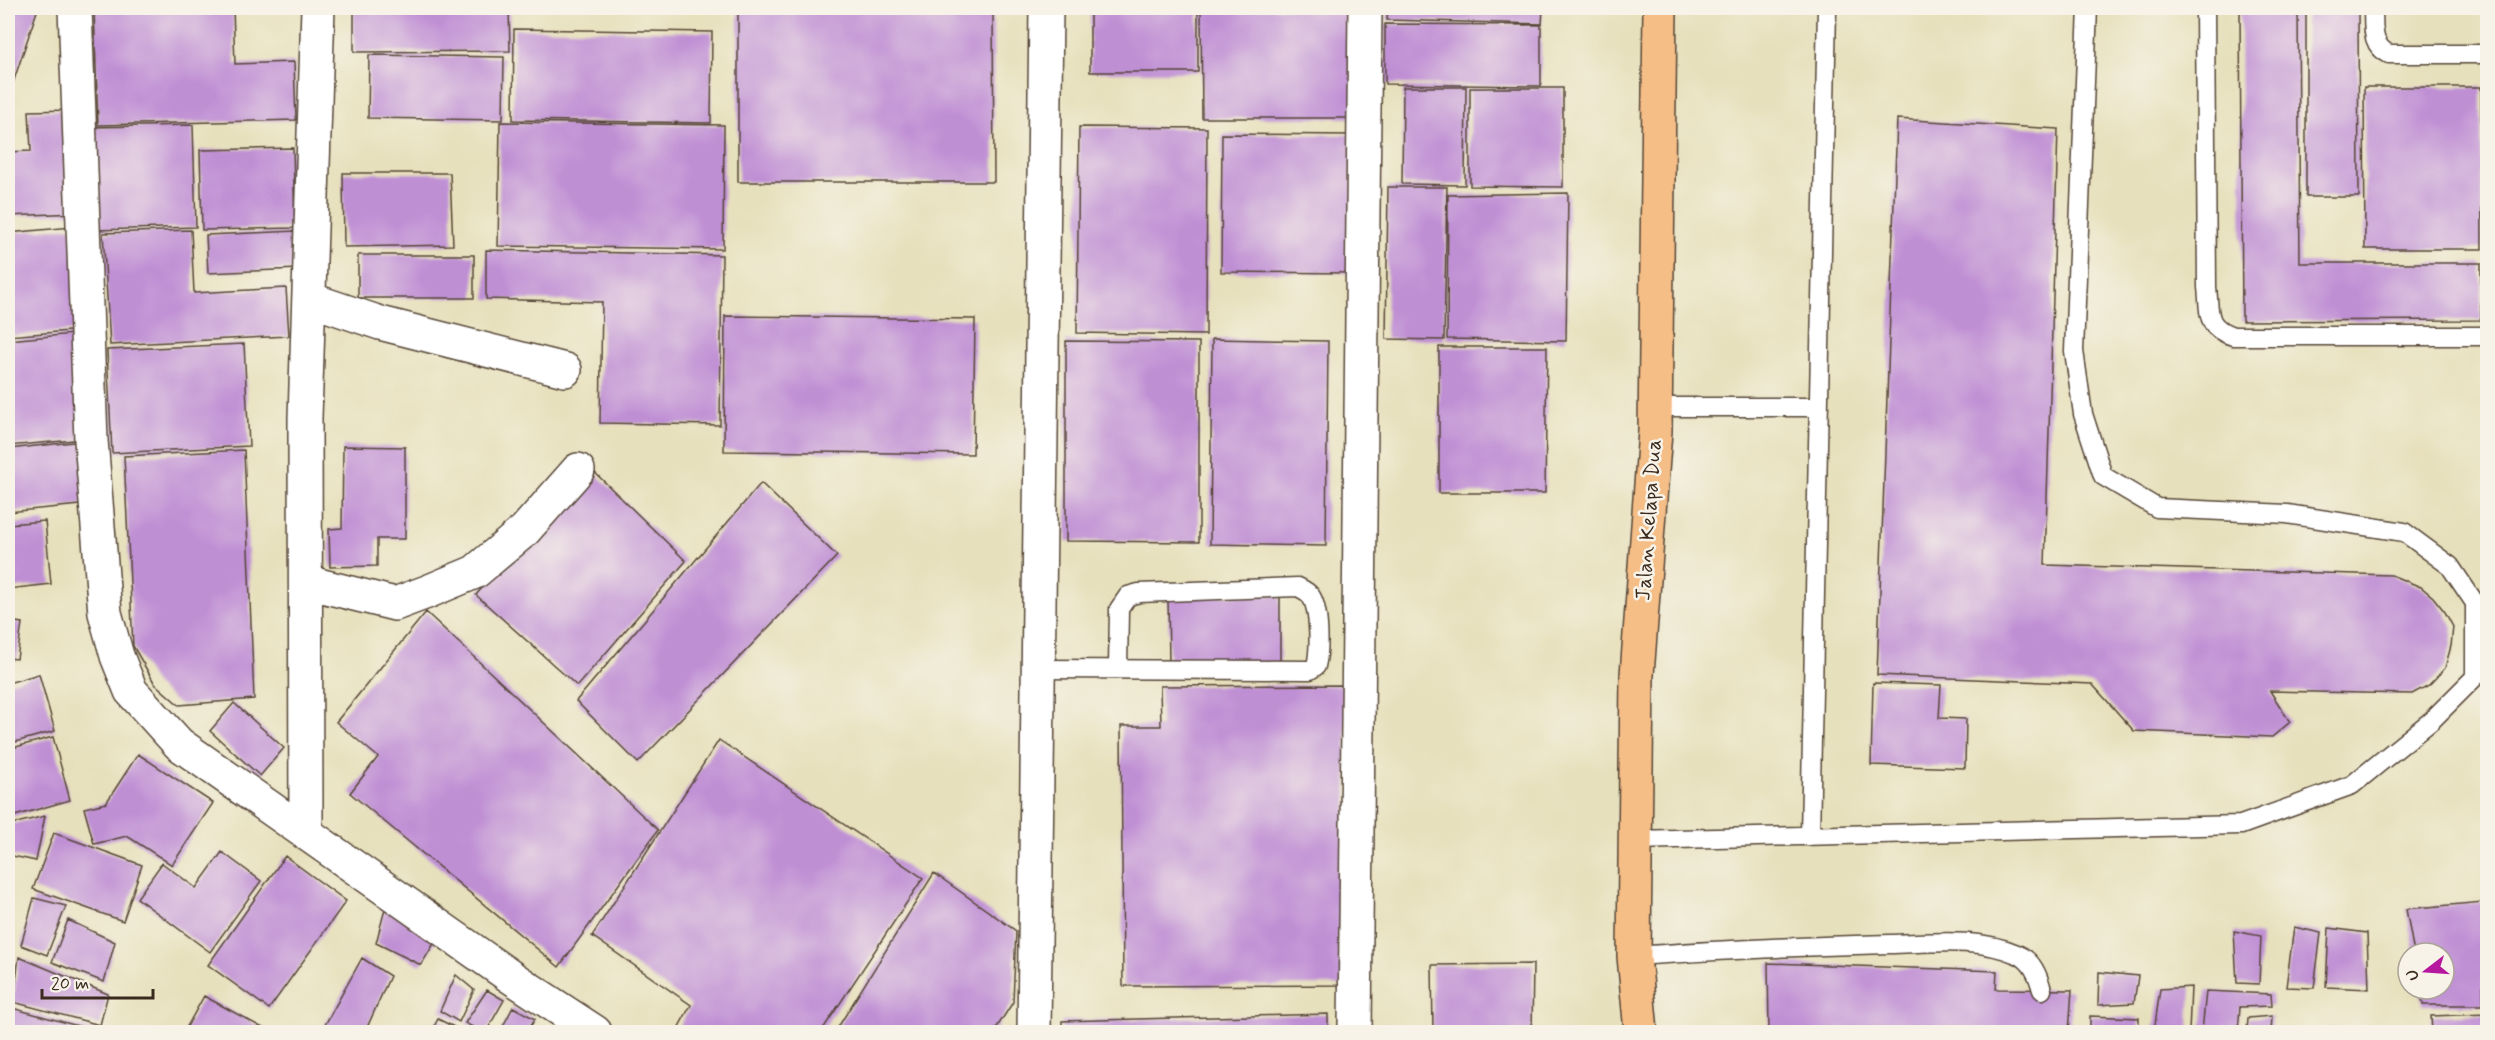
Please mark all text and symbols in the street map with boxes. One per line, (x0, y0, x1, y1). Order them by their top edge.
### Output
street label: Jalan Kelapa Dua (1629, 438, 1669, 602)
north arrow (2396, 941, 2456, 1001)
scale bar (42, 962, 153, 1000)
text: U (2402, 967, 2425, 983)
text: 20 m (51, 972, 89, 996)

